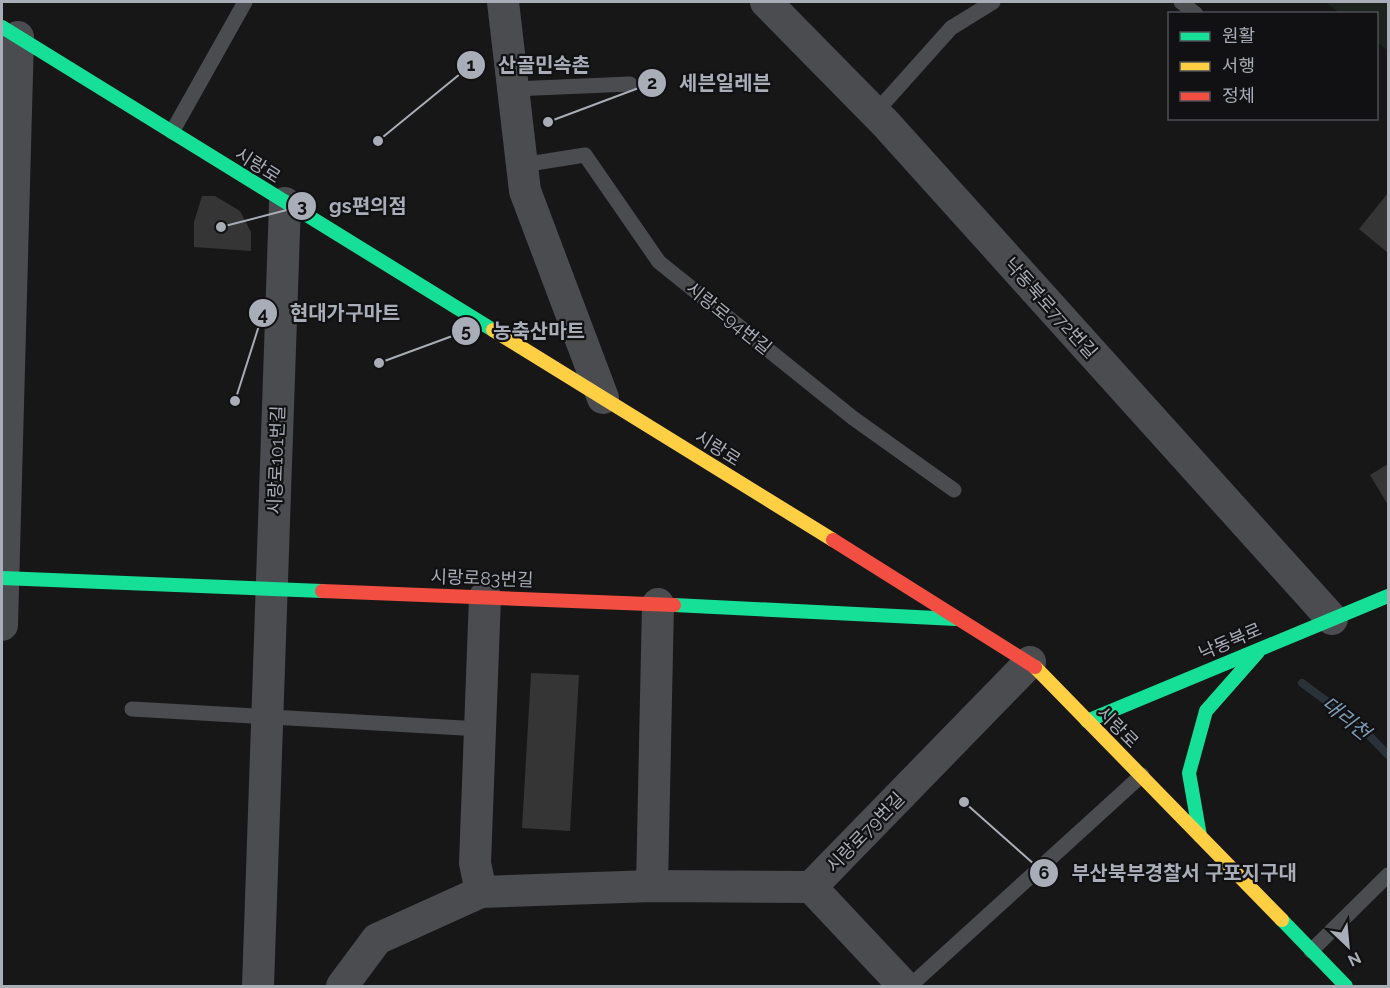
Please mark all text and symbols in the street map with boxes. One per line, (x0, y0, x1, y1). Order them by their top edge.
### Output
legend (1168, 12, 1378, 120)
text: 원활 (1222, 25, 1255, 46)
callout: 산골민속촌 (456, 46, 602, 84)
text: 산골민속촌 (498, 53, 590, 77)
text: 1 (467, 54, 476, 75)
text: 서행 (1222, 55, 1255, 76)
callout: 세븐일레븐 (637, 64, 783, 102)
text: 세븐일레븐 (679, 71, 771, 95)
text: 2 (647, 72, 657, 93)
text: 정체 (1222, 85, 1255, 106)
street label: 시랑로 (231, 143, 285, 187)
callout: gs편의점 (287, 187, 419, 225)
text: gs편의점 (329, 194, 407, 218)
text: 3 (297, 195, 307, 216)
street label: 낙동북로772번길 (1000, 253, 1102, 363)
street label: 시랑로94번길 (682, 277, 776, 359)
callout: 현대가구마트 (248, 294, 412, 332)
text: 현대가구마트 (290, 301, 400, 325)
text: 4 (258, 303, 268, 324)
callout: 농축산마트 (451, 312, 597, 350)
text: 농축산마트 (493, 319, 585, 343)
text: 5 (461, 320, 471, 341)
street label: 시랑로101번길 (264, 405, 288, 515)
street label: 시랑로 (691, 426, 745, 470)
street label: 시랑로83번길 (430, 566, 534, 590)
street label: 낙동북로 (1195, 618, 1265, 664)
water label: 대리천 (1317, 691, 1377, 746)
street label: 시랑로 (1093, 702, 1143, 752)
street label: 시랑로79번길 (822, 788, 908, 876)
callout: 부산북부경찰서 구포지구대 (1029, 854, 1309, 892)
text: 부산북부경찰서 구포지구대 (1071, 861, 1297, 885)
text: 6 (1039, 862, 1050, 883)
north arrow (1318, 916, 1378, 976)
text: N (1345, 948, 1364, 970)

